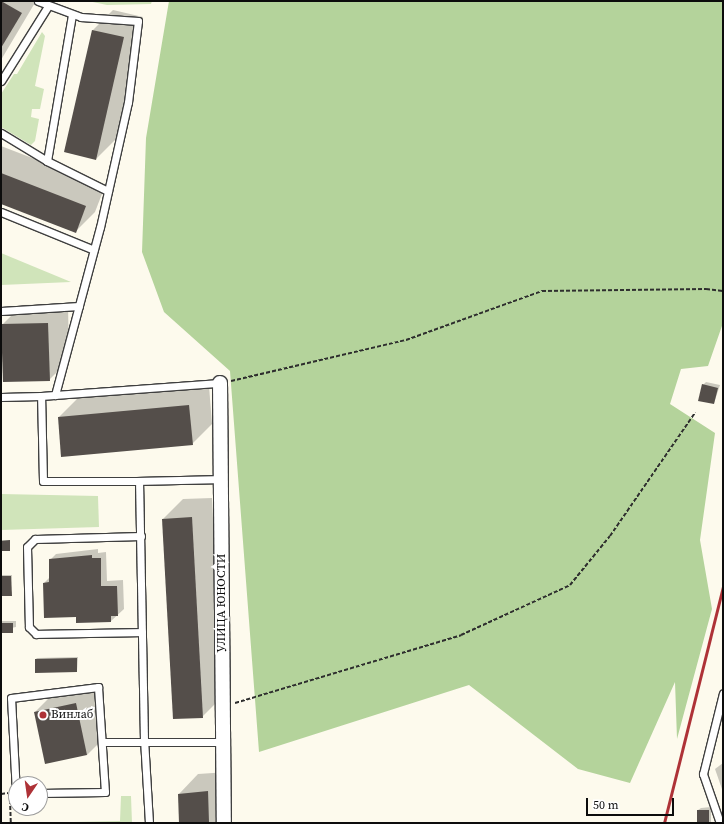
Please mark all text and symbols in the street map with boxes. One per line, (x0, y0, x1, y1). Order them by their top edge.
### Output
street label: УЛИЦА ЮНОСТИ (215, 554, 229, 652)
place label: Винлаб (51, 708, 93, 722)
marker: Винлаб (38, 710, 48, 720)
north arrow (8, 776, 48, 816)
scale bar (588, 790, 676, 816)
text: 50 m (593, 797, 619, 813)
text: С (20, 799, 30, 815)

